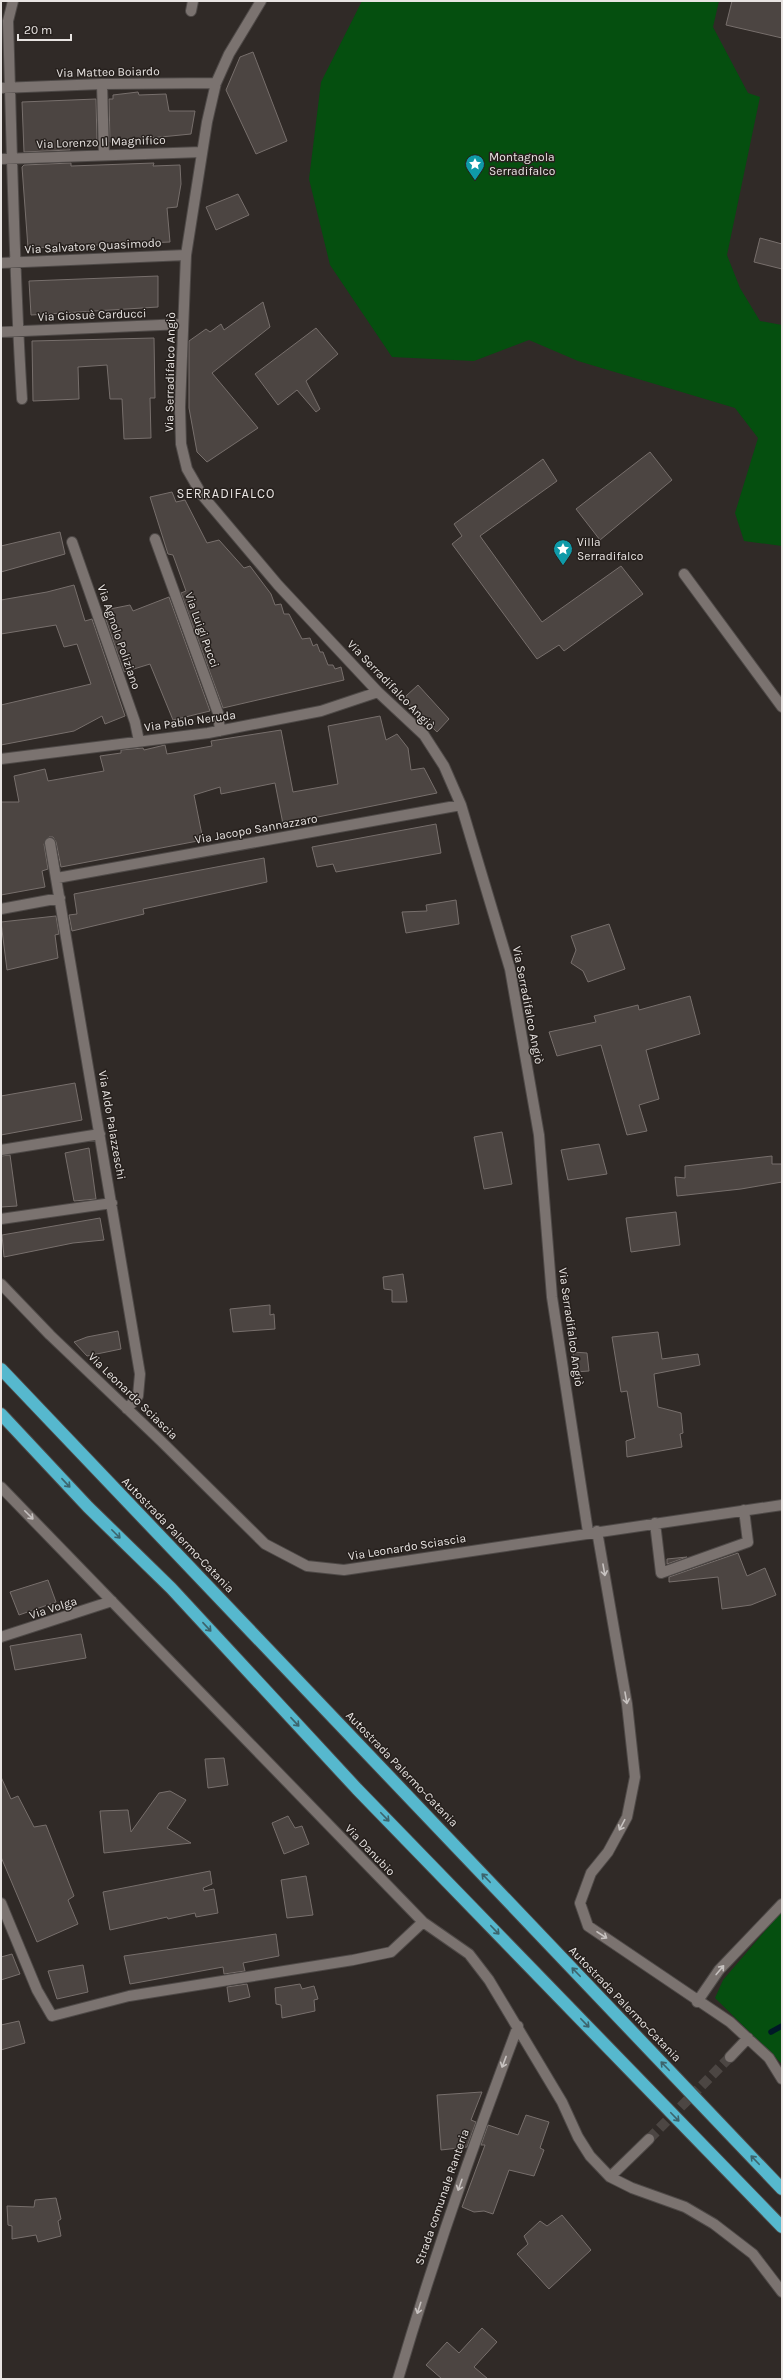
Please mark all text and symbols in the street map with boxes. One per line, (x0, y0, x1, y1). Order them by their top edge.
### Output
scale bar (18, 16, 71, 42)
text: 20 m (24, 23, 52, 37)
street label: Via Matteo Boiardo (56, 64, 160, 80)
street label: Via Lorenzo Il Magnifico (36, 133, 166, 151)
place label: Montagnola Serradifalco (489, 150, 555, 178)
place icon: Montagnola Serradifalco (464, 153, 486, 181)
street label: Via Salvatore Quasimodo (24, 235, 162, 257)
street label: Via Giosuè Carducci (37, 306, 147, 324)
street label: Via Serradifalco Angiò (162, 312, 178, 432)
district label: SERRADIFALCO (177, 486, 275, 501)
place label: Villa Serradifalco (577, 535, 643, 563)
place icon: Villa Serradifalco (552, 538, 574, 566)
street label: Via Agnolo Poliziano (95, 583, 143, 691)
street label: Via Luigi Pucci (182, 590, 222, 670)
street label: Via Serradifalco Angiò (344, 637, 438, 733)
street label: Via Pablo Neruda (143, 708, 237, 734)
street label: Via Jacopo Sannazzaro (194, 811, 318, 847)
street label: Via Serradifalco Angiò (510, 945, 546, 1065)
street label: Via Aldo Palazzeschi (96, 1069, 128, 1181)
street label: Via Serradifalco Angiò (556, 1267, 586, 1387)
street label: Via Leonardo Sciascia (85, 1350, 181, 1442)
street label: Autostrada Palermo-Catania (119, 1474, 237, 1596)
one-way arrow (61, 1478, 71, 1488)
one-way arrow (24, 1510, 34, 1520)
one-way arrow (111, 1529, 121, 1539)
street label: Via Leonardo Sciascia (347, 1531, 467, 1563)
one-way arrow (600, 1563, 608, 1576)
street label: Via Volga (27, 1594, 79, 1622)
one-way arrow (202, 1621, 211, 1632)
one-way arrow (622, 1691, 630, 1704)
street label: Autostrada Palermo-Catania (343, 1708, 461, 1830)
one-way arrow (290, 1717, 300, 1727)
one-way arrow (380, 1812, 389, 1822)
one-way arrow (618, 1819, 626, 1831)
street label: Via Danubio (342, 1821, 398, 1879)
one-way arrow (481, 1873, 491, 1883)
one-way arrow (490, 1925, 499, 1935)
one-way arrow (596, 1931, 607, 1939)
street label: Autostrada Palermo-Catania (566, 1943, 684, 2065)
one-way arrow (715, 1964, 724, 1975)
one-way arrow (571, 1967, 581, 1977)
one-way arrow (580, 2018, 590, 2028)
one-way arrow (500, 2056, 508, 2068)
one-way arrow (661, 2061, 670, 2071)
one-way arrow (671, 2112, 680, 2122)
street label: Strada comunale Ranteria (412, 2127, 472, 2267)
one-way arrow (751, 2156, 760, 2166)
one-way arrow (456, 2178, 463, 2191)
one-way arrow (415, 2301, 422, 2314)

